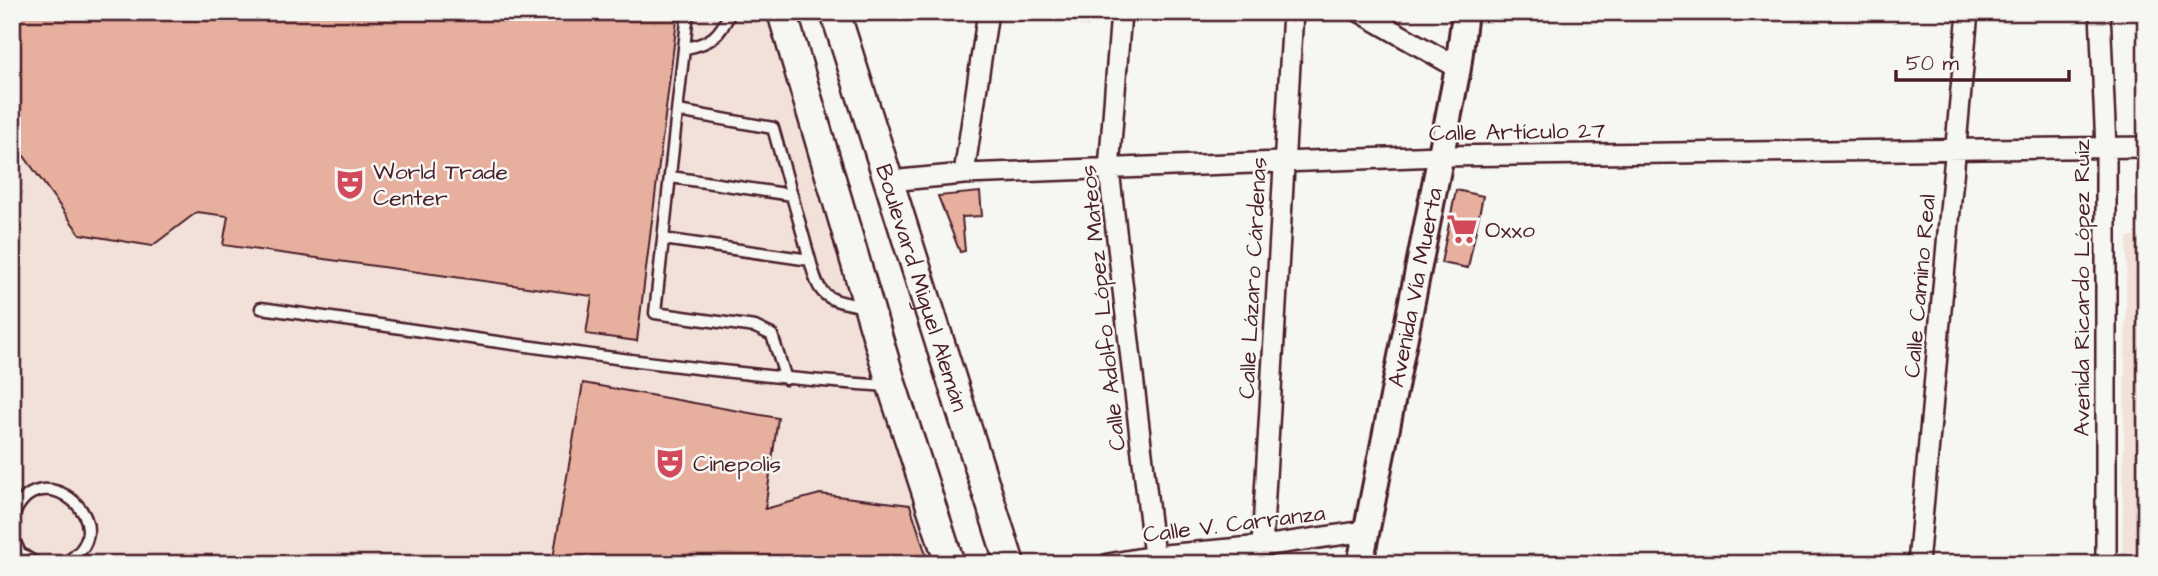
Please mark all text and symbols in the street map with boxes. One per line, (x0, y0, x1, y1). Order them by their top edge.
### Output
scale bar (1896, 38, 2069, 82)
text: 50 m (1906, 49, 1960, 78)
street label: Calle Artículo 27 (1429, 114, 1605, 150)
street label: Avenida Ricardo López Ruiz (2066, 139, 2098, 437)
place label: World Trade Center (373, 156, 508, 214)
street label: Calle Lázaro Cárdenas (1231, 156, 1275, 400)
street label: Boulevard Miguel Alemán (867, 160, 976, 415)
street label: Calle Adolfo López Mateos (1072, 163, 1134, 452)
theatre icon: World Trade Center (333, 167, 367, 201)
street label: Avenida Vía Muerta (1380, 185, 1451, 390)
street label: Calle Camino Real (1896, 193, 1944, 379)
supermarket icon: Oxxo (1445, 212, 1479, 246)
place label: Oxxo (1485, 214, 1535, 246)
theatre icon: Cinepolis (653, 446, 687, 480)
place label: Cinepolis (693, 448, 781, 480)
street label: Calle V. Carranza (1141, 497, 1327, 551)

